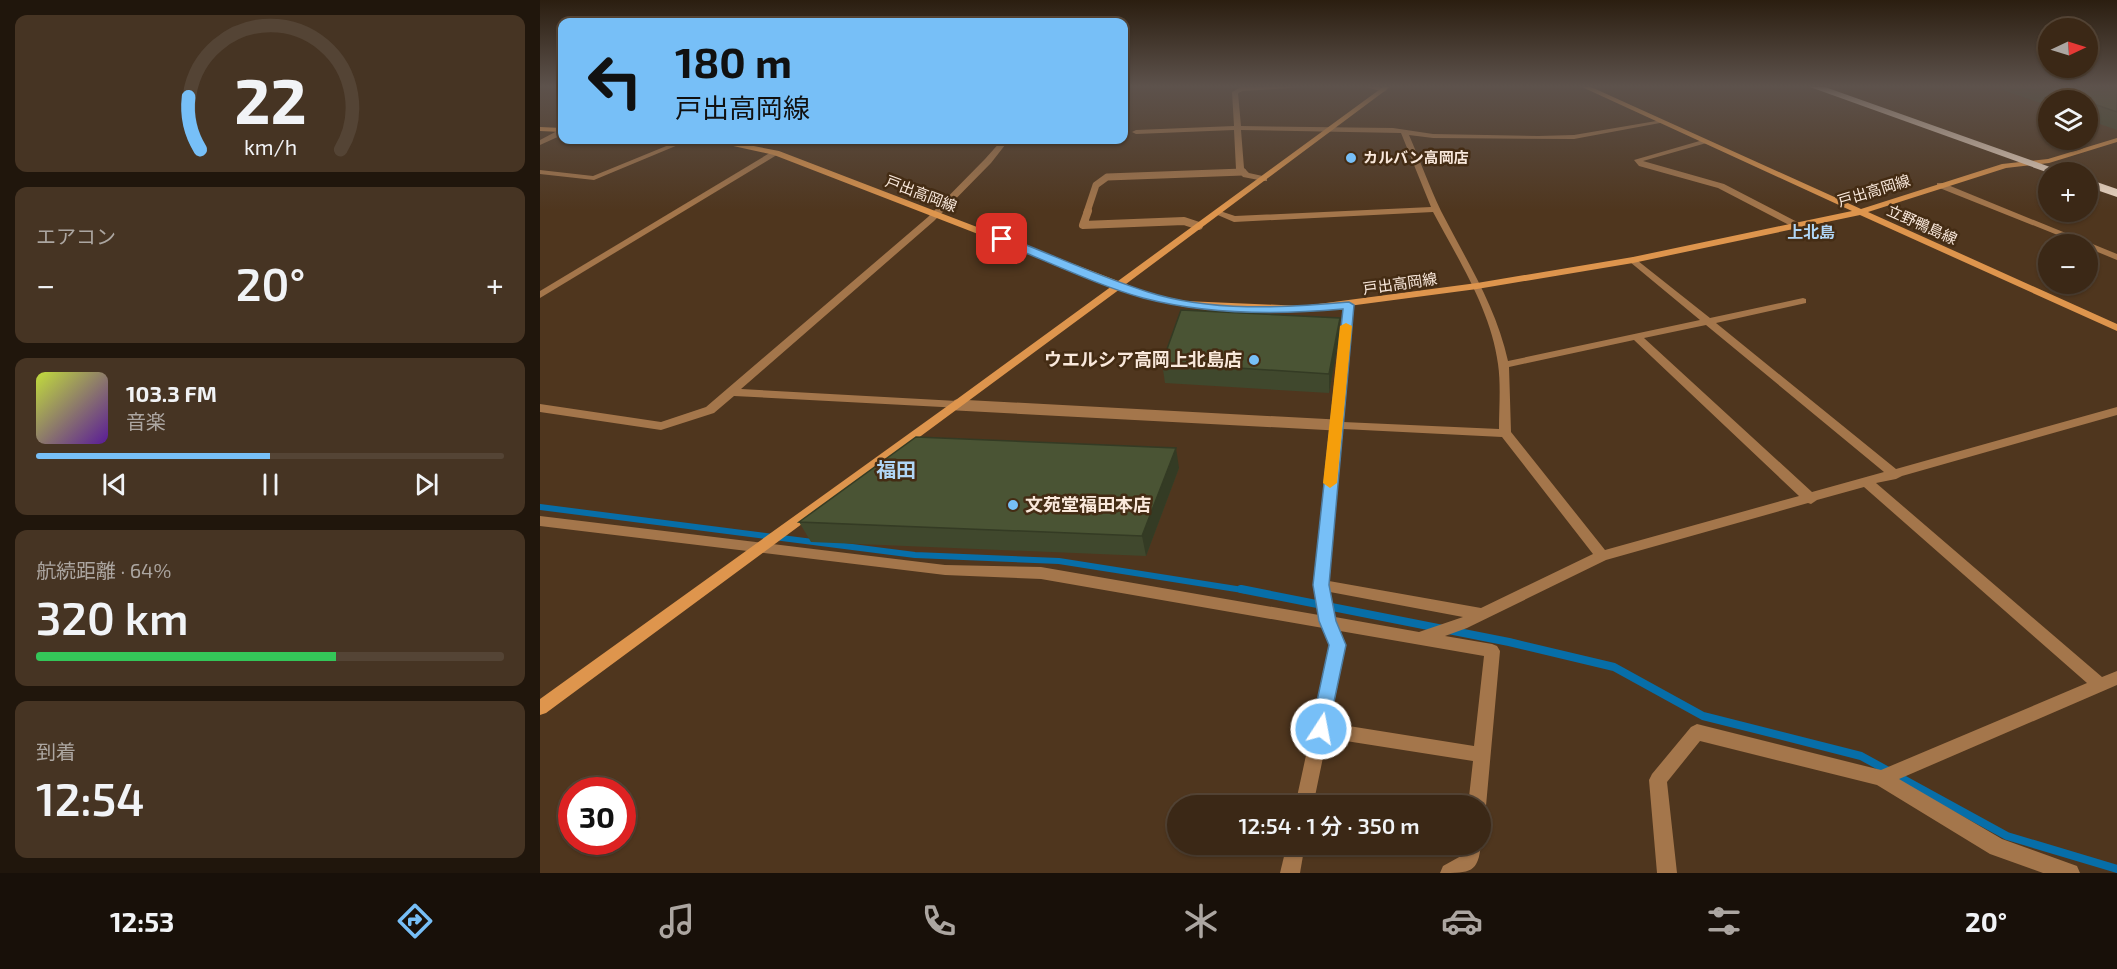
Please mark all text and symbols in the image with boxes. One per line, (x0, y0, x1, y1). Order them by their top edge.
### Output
north arrow (2038, 18, 2098, 78)
map controls (2038, 18, 2098, 294)
text: 180 m (675, 36, 792, 86)
icon: left (576, 42, 654, 120)
text: 22 (234, 62, 306, 137)
button: layers (2038, 90, 2098, 150)
text: 戸出高岡線 (675, 91, 810, 123)
text: km/h (243, 135, 297, 160)
place label: カルバン高岡店 (1363, 148, 1469, 166)
marker: カルバン高岡店 (1344, 151, 1358, 165)
button: + (2038, 162, 2098, 222)
street label: 戸出高岡線 (1835, 170, 1912, 210)
street label: 戸出高岡線 (883, 171, 960, 215)
street label: 立野鴨島線 (1884, 201, 1960, 248)
pin (976, 213, 1027, 264)
icon: arrive (985, 222, 1018, 255)
district label: 上北島 (1787, 222, 1835, 241)
text: エアコン (36, 224, 116, 248)
button: − (2038, 234, 2098, 294)
text: 20° (236, 256, 305, 310)
text: − (36, 264, 55, 304)
text: + (486, 264, 504, 304)
street label: 戸出高岡線 (1361, 269, 1438, 297)
place label: ウエルシア高岡上北島店 (1044, 348, 1242, 370)
marker: ウエルシア高岡上北島店 (1247, 353, 1261, 367)
text: 103.3 FM (126, 380, 217, 406)
text: 音楽 (126, 409, 166, 433)
district label: 福田 (876, 457, 916, 481)
icon: previous (98, 468, 131, 501)
icon: pause (254, 468, 287, 501)
icon: next (410, 468, 443, 501)
place label: 文苑堂福田本店 (1025, 493, 1151, 515)
marker: 文苑堂福田本店 (1006, 498, 1020, 512)
text: 航続距離 · 64% (36, 558, 171, 582)
text: 320 km (36, 590, 189, 644)
position arrow (1289, 697, 1353, 761)
text: 到着 (36, 739, 76, 763)
text: 12:54 (36, 771, 145, 825)
speed limit sign: 30 (558, 777, 636, 855)
text: 12:54 · 1 分 · 350 m (1238, 812, 1420, 838)
icon: directions (394, 900, 436, 942)
icon: music (656, 900, 698, 942)
icon: phone (918, 900, 960, 942)
icon: climate (1180, 900, 1222, 942)
icon: car (1441, 900, 1483, 942)
icon: filters (1703, 900, 1745, 942)
text: 12:53 (110, 905, 174, 937)
text: 20° (1965, 905, 2007, 937)

